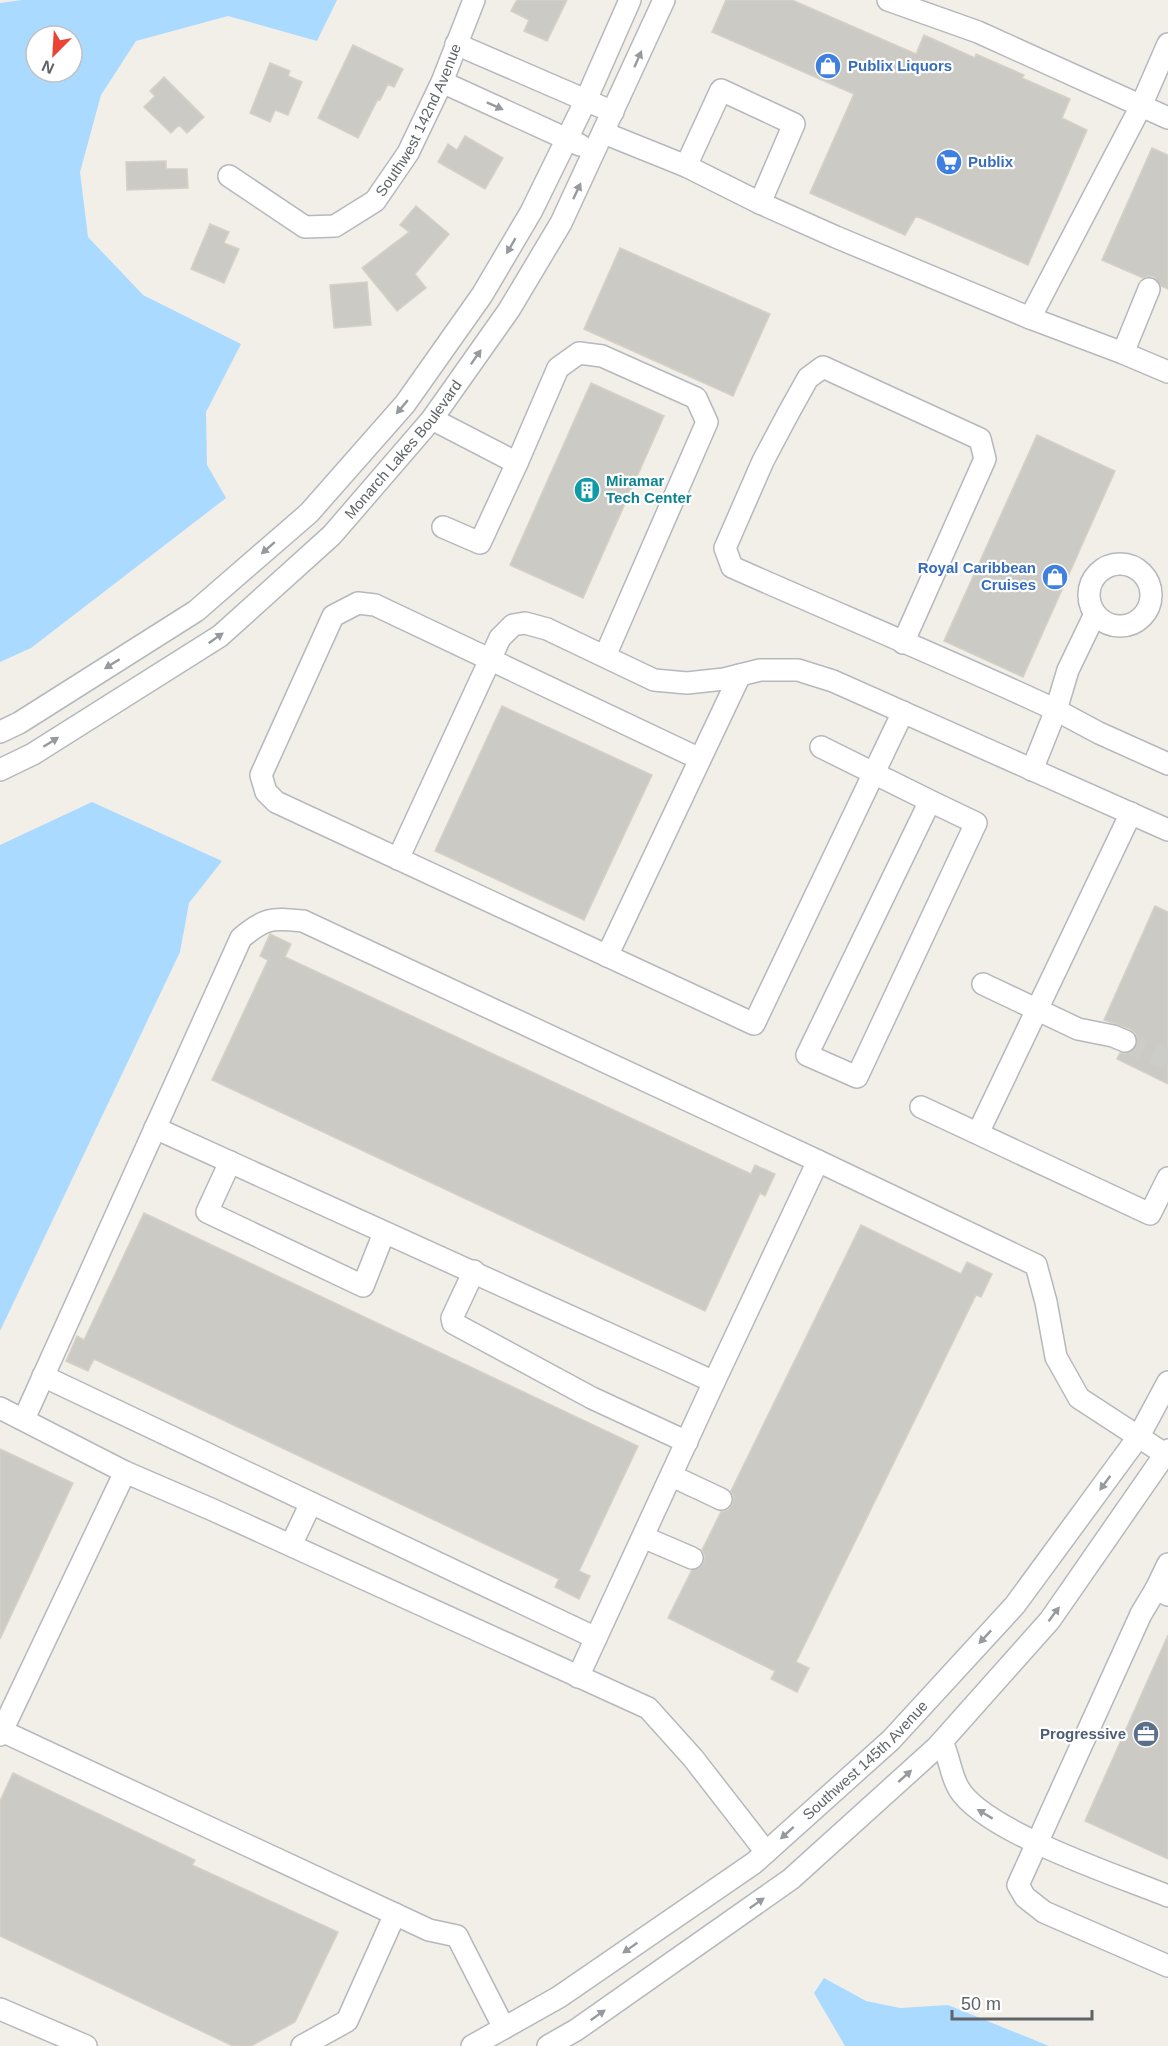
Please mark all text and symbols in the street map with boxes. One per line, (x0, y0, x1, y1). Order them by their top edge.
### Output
north arrow (24, 24, 84, 84)
street label: Southwest 142nd Avenue (372, 41, 464, 199)
one-way arrow (633, 50, 642, 67)
shop icon: Publix Liquors (813, 51, 843, 81)
text: N (39, 57, 57, 77)
place label: Publix Liquors (848, 57, 952, 74)
one-way arrow (486, 102, 503, 111)
supermarket icon: Publix (934, 147, 964, 177)
place label: Publix (968, 153, 1014, 170)
one-way arrow (572, 182, 581, 199)
one-way arrow (506, 238, 517, 254)
one-way arrow (469, 350, 481, 365)
street label: Monarch Lakes Boulevard (341, 377, 465, 522)
one-way arrow (396, 399, 409, 414)
place label: Miramar Tech Center (606, 472, 692, 506)
building icon: Miramar Tech Center (572, 475, 602, 505)
one-way arrow (261, 541, 276, 554)
place label: Royal Caribbean Cruises (918, 559, 1036, 593)
shop icon: Royal Caribbean Cruises (1040, 562, 1070, 592)
one-way arrow (208, 633, 224, 644)
one-way arrow (104, 659, 120, 670)
one-way arrow (43, 737, 59, 748)
one-way arrow (1099, 1476, 1111, 1491)
one-way arrow (1048, 1606, 1060, 1622)
one-way arrow (979, 1630, 993, 1644)
street label: Southwest 145th Avenue (799, 1697, 931, 1823)
office icon: Progressive (1131, 1719, 1161, 1749)
place label: Progressive (1040, 1725, 1126, 1742)
one-way arrow (897, 1770, 912, 1783)
one-way arrow (977, 1809, 993, 1820)
one-way arrow (780, 1826, 795, 1839)
one-way arrow (749, 1897, 765, 1909)
one-way arrow (623, 1942, 639, 1954)
scale bar (952, 1983, 1092, 2021)
text: 50 m (961, 1994, 1001, 2014)
one-way arrow (589, 2009, 605, 2021)

